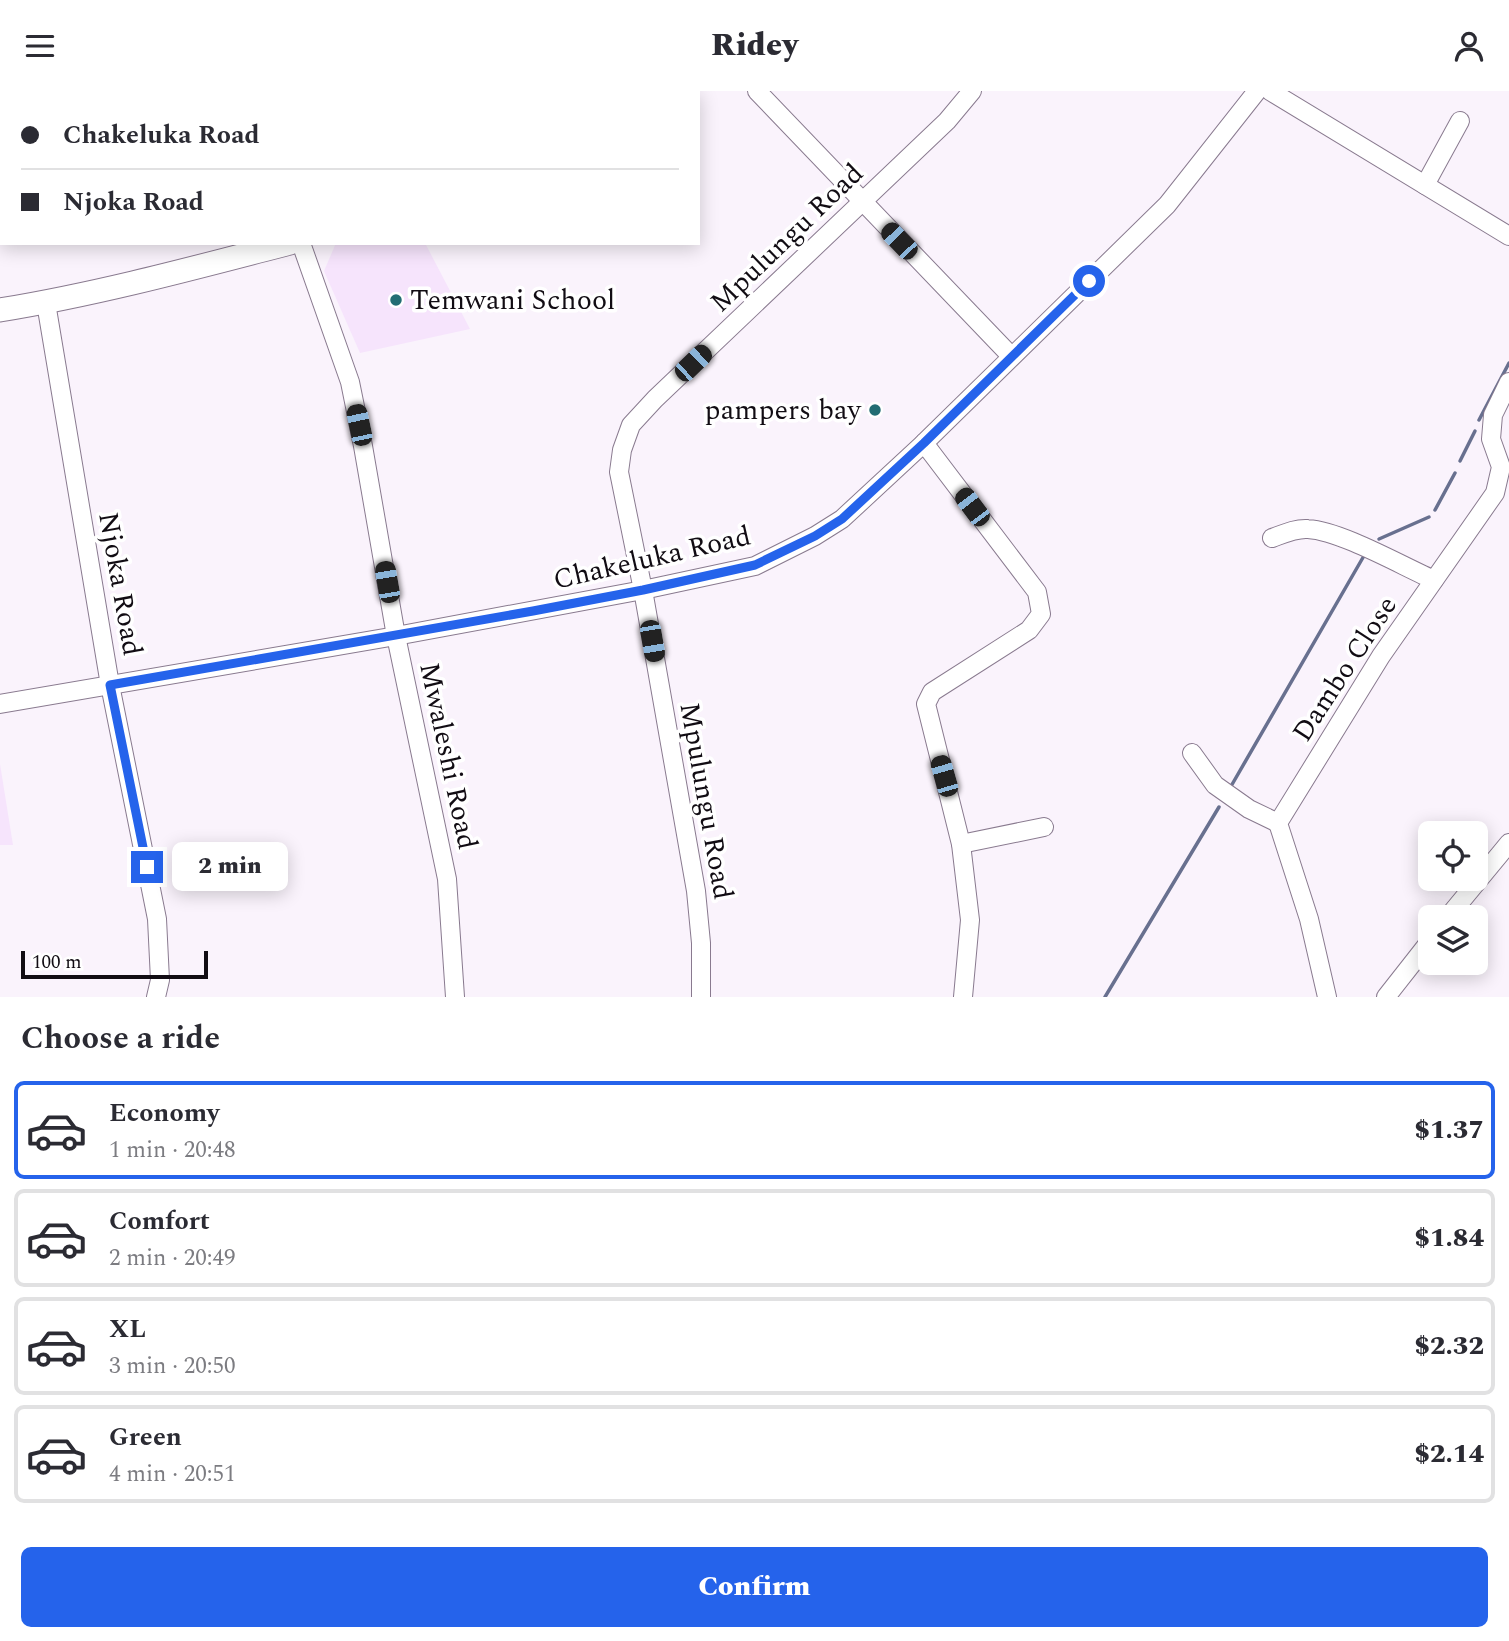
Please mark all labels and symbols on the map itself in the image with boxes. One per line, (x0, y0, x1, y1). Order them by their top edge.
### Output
street label: Mpulungu Road (700, 153, 874, 323)
car (877, 219, 922, 263)
route start (1073, 265, 1105, 297)
place label: Temwani School (410, 279, 615, 322)
marker: Temwani School (388, 292, 404, 308)
car (671, 341, 716, 385)
place label: pampers bay (705, 389, 863, 432)
car (345, 402, 374, 448)
marker: pampers bay (867, 402, 883, 418)
car (951, 484, 994, 530)
street label: Njoka Road (86, 509, 154, 659)
street label: Chakeluka Road (549, 514, 755, 602)
car (374, 559, 401, 605)
street label: Dambo Close (1282, 587, 1408, 751)
car (639, 618, 666, 664)
street label: Mwaleshi Road (407, 658, 489, 854)
street label: Mpulungu Road (667, 699, 745, 903)
car (929, 753, 960, 799)
callout: 2 min (172, 843, 287, 891)
route end (131, 851, 163, 883)
scale bar (21, 948, 208, 980)

